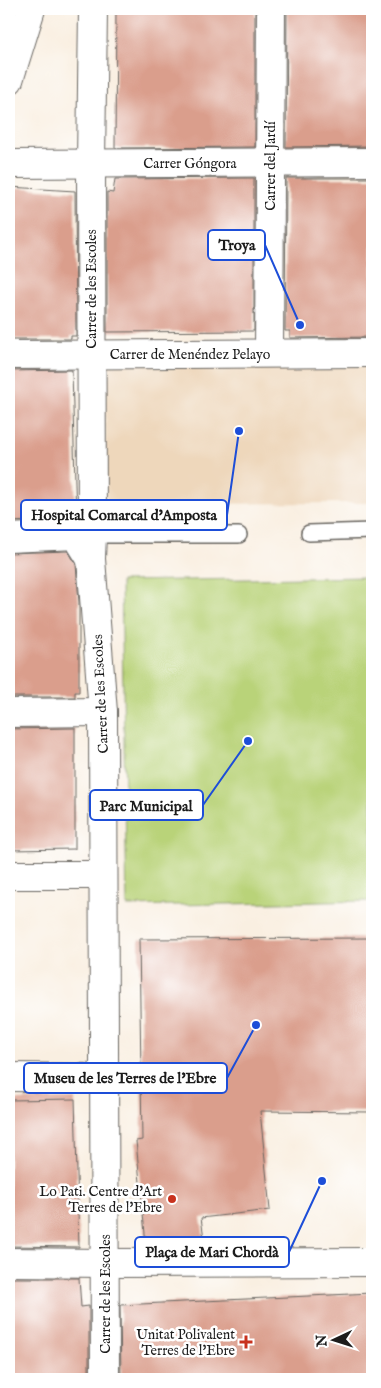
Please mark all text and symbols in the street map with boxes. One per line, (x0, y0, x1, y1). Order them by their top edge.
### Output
street label: Carrer del Jardí (262, 120, 280, 211)
street label: Carrer Góngora (143, 155, 238, 173)
street label: Carrer de les Escoles (83, 229, 101, 349)
callout: Troya (208, 230, 265, 260)
text: Troya (218, 236, 256, 255)
street label: Carrer de Menéndez Pelayo (110, 346, 271, 364)
callout: Hospital Comarcal d'Amposta (21, 500, 227, 530)
text: Hospital Comarcal d'Amposta (31, 506, 218, 525)
street label: Carrer de les Escoles (89, 634, 113, 754)
callout: Parc Municipal (90, 790, 203, 820)
text: Parc Municipal (99, 797, 193, 816)
callout: Museu de les Terres de l'Ebre (24, 1063, 227, 1093)
text: Museu de les Terres de l'Ebre (34, 1069, 216, 1088)
place label: Lo Pati. Centre d'Art Terres de l'Ebre (39, 1183, 163, 1217)
marker: Lo Pati. Centre d'Art Terres de l'Ebre (166, 1193, 178, 1205)
street label: Carrer de les Escoles (97, 1234, 115, 1354)
callout: Plaça de Mari Chordà (135, 1237, 289, 1267)
text: Plaça de Mari Chordà (145, 1243, 279, 1262)
north arrow (308, 1316, 358, 1366)
place label: Unitat Polivalent Terres de l'Ebre (136, 1326, 236, 1360)
text: N (313, 1334, 331, 1349)
marker: Unitat Polivalent Terres de l'Ebre (239, 1335, 253, 1349)

